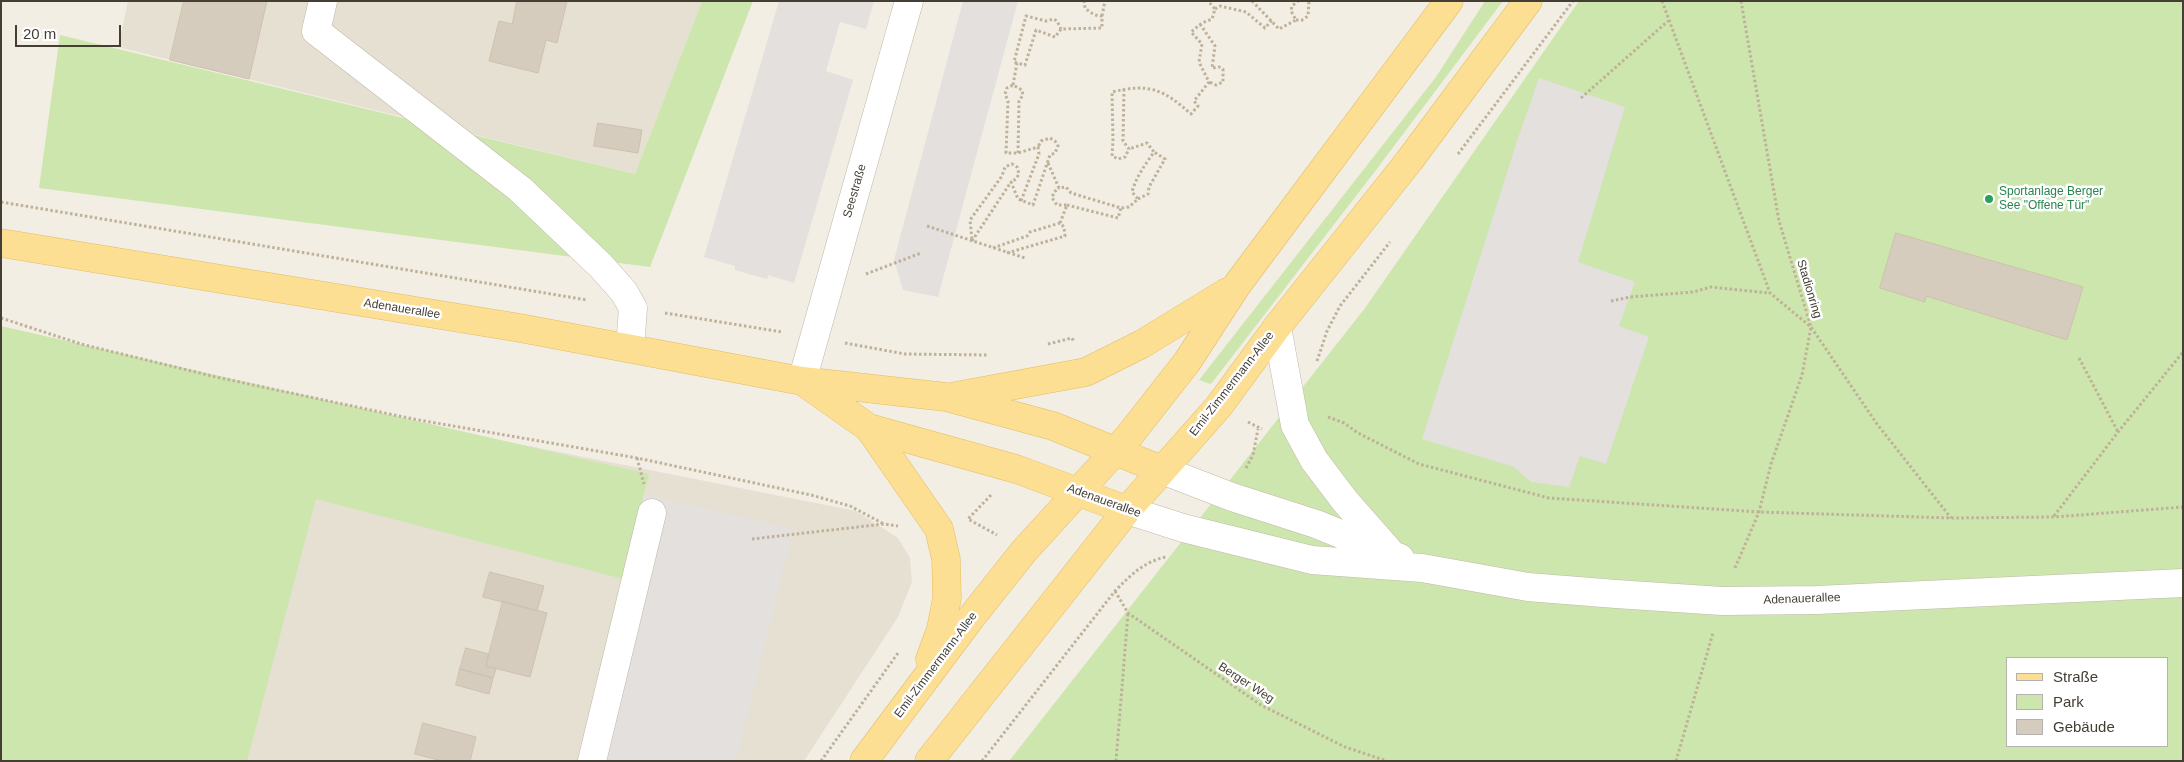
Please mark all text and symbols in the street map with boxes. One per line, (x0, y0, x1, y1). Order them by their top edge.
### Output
scale bar (18, 15, 124, 47)
text: 20 m (23, 25, 56, 42)
street label: Seestraße (840, 162, 870, 220)
place label: Sportanlage Berger See "Offene Tür" (1999, 185, 2103, 213)
marker: Sportanlage Berger See "Offene Tür" (1983, 193, 1995, 205)
street label: Stadionring (1793, 258, 1825, 320)
street label: Adenauerallee (363, 296, 441, 322)
street label: Emil-Zimmermann-Allee (1187, 329, 1277, 439)
street label: Adenauerallee (1065, 481, 1143, 521)
street label: Adenauerallee (1763, 590, 1841, 608)
street label: Emil-Zimmermann-Allee (892, 609, 980, 721)
legend (2006, 657, 2169, 747)
street label: Berger Weg (1215, 660, 1277, 706)
text: Straße (2053, 668, 2098, 685)
text: Park (2053, 693, 2084, 710)
text: Gebäude (2053, 718, 2115, 735)

